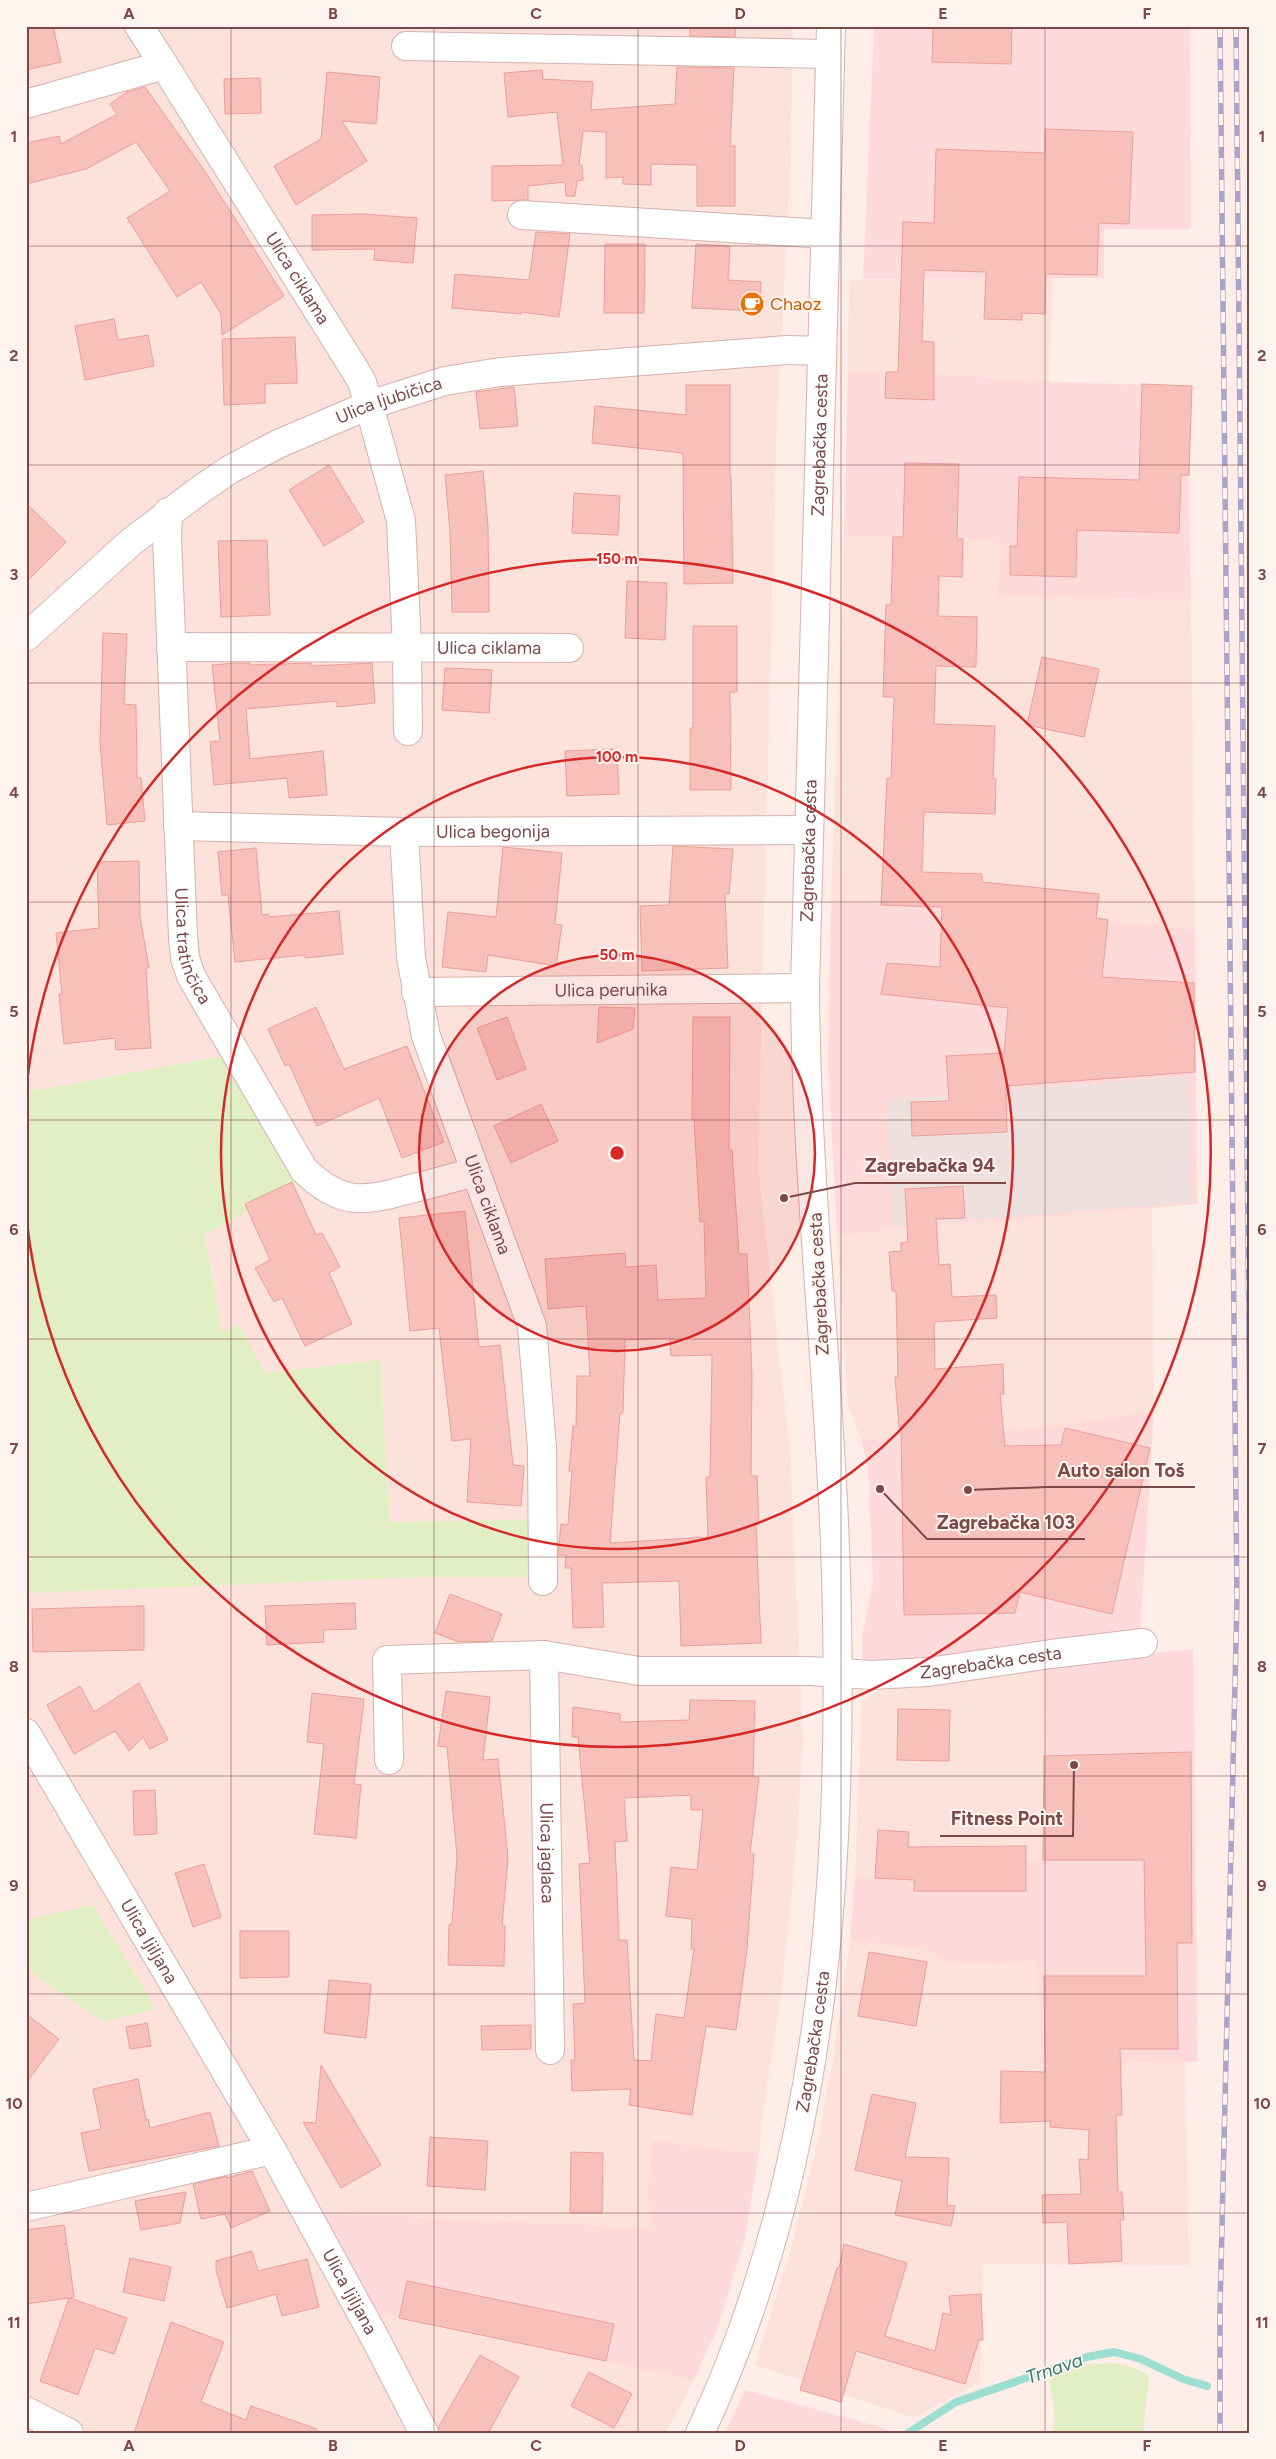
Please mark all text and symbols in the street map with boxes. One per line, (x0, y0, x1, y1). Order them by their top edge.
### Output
text: A (123, 4, 135, 23)
text: B (328, 4, 338, 23)
text: C (530, 4, 542, 23)
text: D (734, 4, 746, 23)
text: E (938, 4, 948, 23)
text: F (1143, 4, 1152, 23)
text: 1 (11, 127, 17, 146)
text: 1 (1259, 127, 1265, 146)
street label: Ulica ciklama (260, 228, 335, 328)
cafe icon: Chaoz (739, 291, 765, 317)
place label: Chaoz (770, 293, 822, 315)
text: 2 (9, 346, 19, 365)
text: 2 (1257, 346, 1267, 365)
street label: Ulica ljubičica (332, 372, 444, 429)
street label: Zagrebačka cesta (807, 373, 833, 517)
text: 150 m (596, 550, 638, 568)
text: 3 (10, 565, 19, 584)
text: 3 (1258, 565, 1267, 584)
street label: Ulica ciklama (437, 637, 541, 659)
text: 100 m (596, 748, 638, 766)
street label: Zagrebačka cesta (796, 779, 822, 922)
text: 4 (9, 783, 19, 802)
text: 4 (1257, 783, 1267, 802)
street label: Ulica begonija (436, 820, 550, 843)
street label: Ulica tratinčica (170, 887, 216, 1008)
text: 50 m (599, 946, 635, 964)
street label: Ulica perunika (554, 978, 668, 1002)
text: 5 (9, 1002, 19, 1021)
text: 5 (1257, 1002, 1267, 1021)
centre of rings (608, 1144, 626, 1162)
callout: Zagrebačka 94 (855, 1149, 1006, 1183)
street label: Ulica ciklama (459, 1152, 516, 1257)
text: Zagrebačka 94 (865, 1154, 995, 1177)
street label: Zagrebačka cesta (804, 1212, 834, 1356)
text: 6 (9, 1220, 19, 1239)
text: 6 (1257, 1220, 1267, 1239)
text: 7 (10, 1439, 19, 1458)
text: 7 (1258, 1439, 1267, 1458)
callout: Auto salon Toš (1047, 1453, 1195, 1487)
text: Auto salon Toš (1057, 1459, 1185, 1482)
callout: Zagrebačka 103 (927, 1505, 1085, 1539)
text: Zagrebačka 103 (937, 1511, 1075, 1534)
street label: Zagrebačka cesta (919, 1642, 1063, 1683)
text: 8 (9, 1657, 19, 1676)
text: 8 (1257, 1657, 1267, 1676)
street label: Ulica jaglaca (535, 1802, 559, 1904)
callout: Fitness Point (940, 1802, 1073, 1836)
text: Fitness Point (951, 1807, 1064, 1830)
text: 9 (9, 1876, 19, 1895)
text: 9 (1257, 1876, 1267, 1895)
street label: Ulica ljiljana (115, 1895, 182, 1988)
street label: Zagrebačka cesta (791, 1970, 834, 2114)
text: 10 (5, 2094, 23, 2113)
text: 10 (1253, 2094, 1271, 2113)
street label: Ulica ljiljana (317, 2245, 382, 2338)
text: 11 (7, 2313, 21, 2332)
text: 11 (1255, 2313, 1269, 2332)
water label: Trnava (1023, 2348, 1086, 2389)
text: A (123, 2436, 135, 2455)
text: B (328, 2436, 338, 2455)
text: C (530, 2436, 542, 2455)
text: D (734, 2436, 746, 2455)
text: E (938, 2436, 948, 2455)
text: F (1143, 2436, 1152, 2455)

